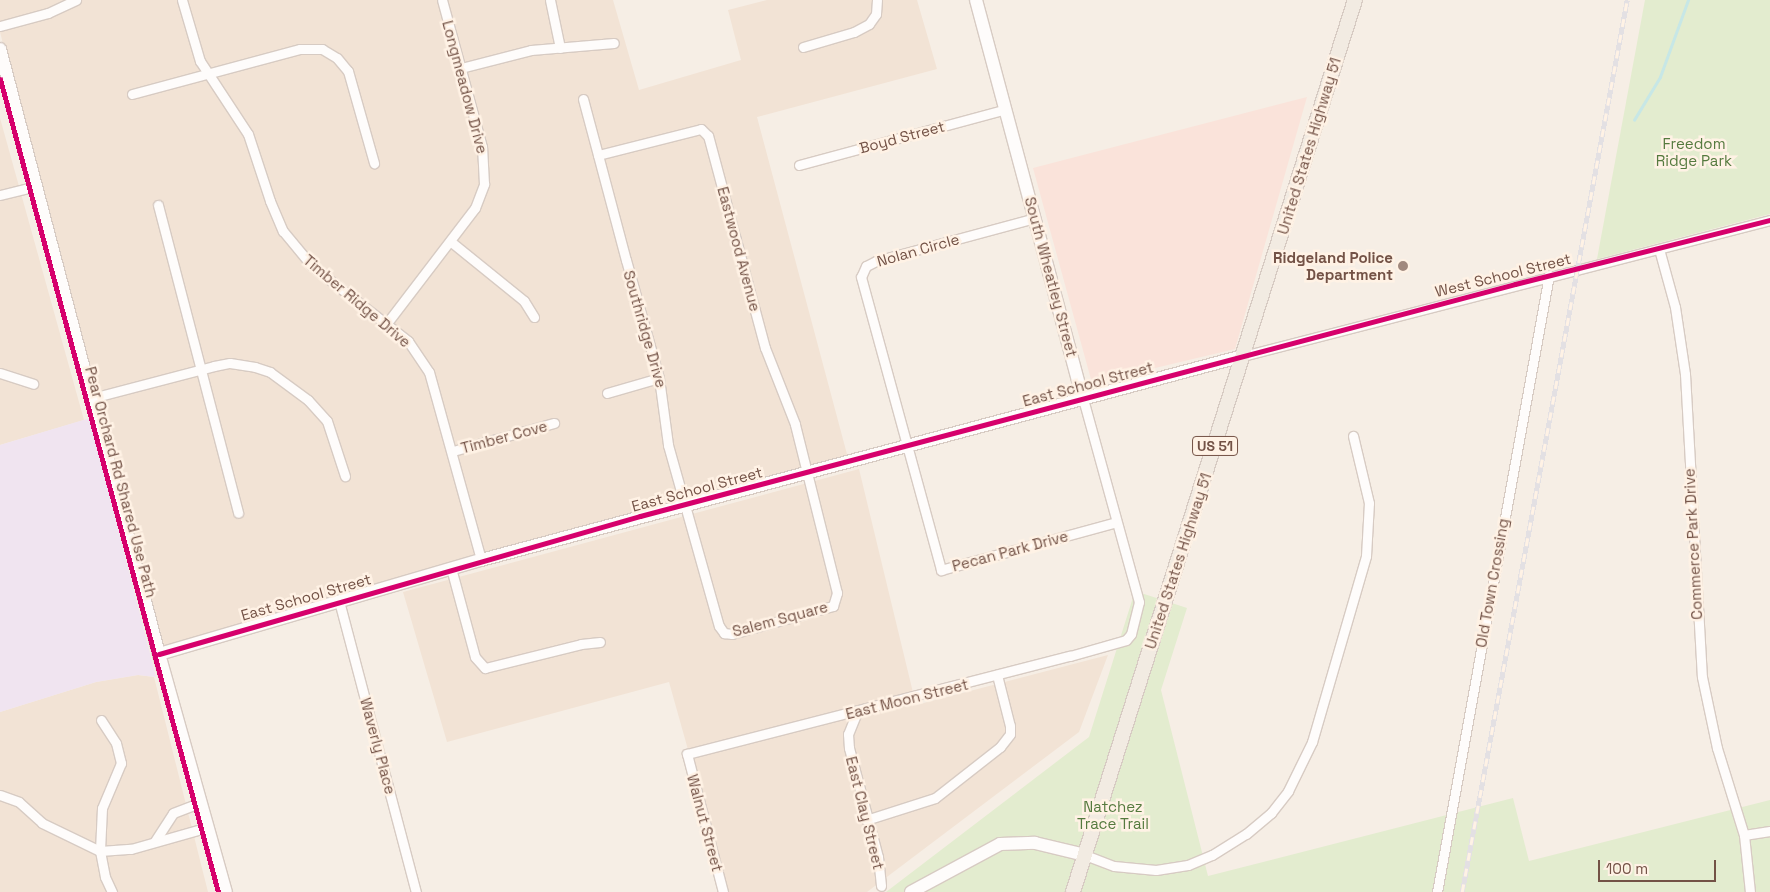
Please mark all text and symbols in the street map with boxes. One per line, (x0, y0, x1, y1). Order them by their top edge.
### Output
street label: Longmeadow Drive (439, 18, 491, 156)
street label: United States Highway 51 (1273, 55, 1345, 237)
street label: Boyd Street (857, 117, 947, 157)
park label: Freedom Ridge Park (1656, 134, 1732, 169)
street label: Eastwood Avenue (714, 185, 764, 313)
street label: South Wheatley Street (1021, 195, 1081, 359)
street label: Nolan Circle (875, 230, 961, 270)
place label: Ridgeland Police Department (1273, 248, 1393, 283)
street label: West School Street (1433, 249, 1573, 301)
street label: Timber Ridge Drive (300, 251, 414, 351)
marker: Ridgeland Police Department (1397, 260, 1409, 272)
street label: Southridge Drive (620, 268, 670, 390)
street label: East School Street (1021, 358, 1155, 410)
street label: Pear Orchard Rd Shared Use Path (81, 365, 161, 599)
street label: Timber Cove (459, 417, 549, 457)
road number: US 51 (1191, 434, 1239, 458)
street label: East School Street (630, 463, 764, 515)
street label: Commerce Park Drive (1680, 468, 1706, 620)
street label: United States Highway 51 (1141, 471, 1215, 651)
street label: Old Town Crossing (1472, 517, 1512, 649)
street label: Pecan Park Drive (950, 527, 1070, 575)
street label: East School Street (239, 570, 373, 624)
street label: Salem Square (730, 598, 830, 640)
street label: East Moon Street (844, 675, 970, 723)
street label: Waverly Place (356, 696, 400, 796)
street label: East Clay Street (842, 754, 888, 872)
street label: Walnut Street (683, 772, 727, 874)
park label: Natchez Trace Trail (1077, 797, 1149, 832)
scale bar (1600, 850, 1718, 882)
text: 100 m (1606, 859, 1648, 878)

